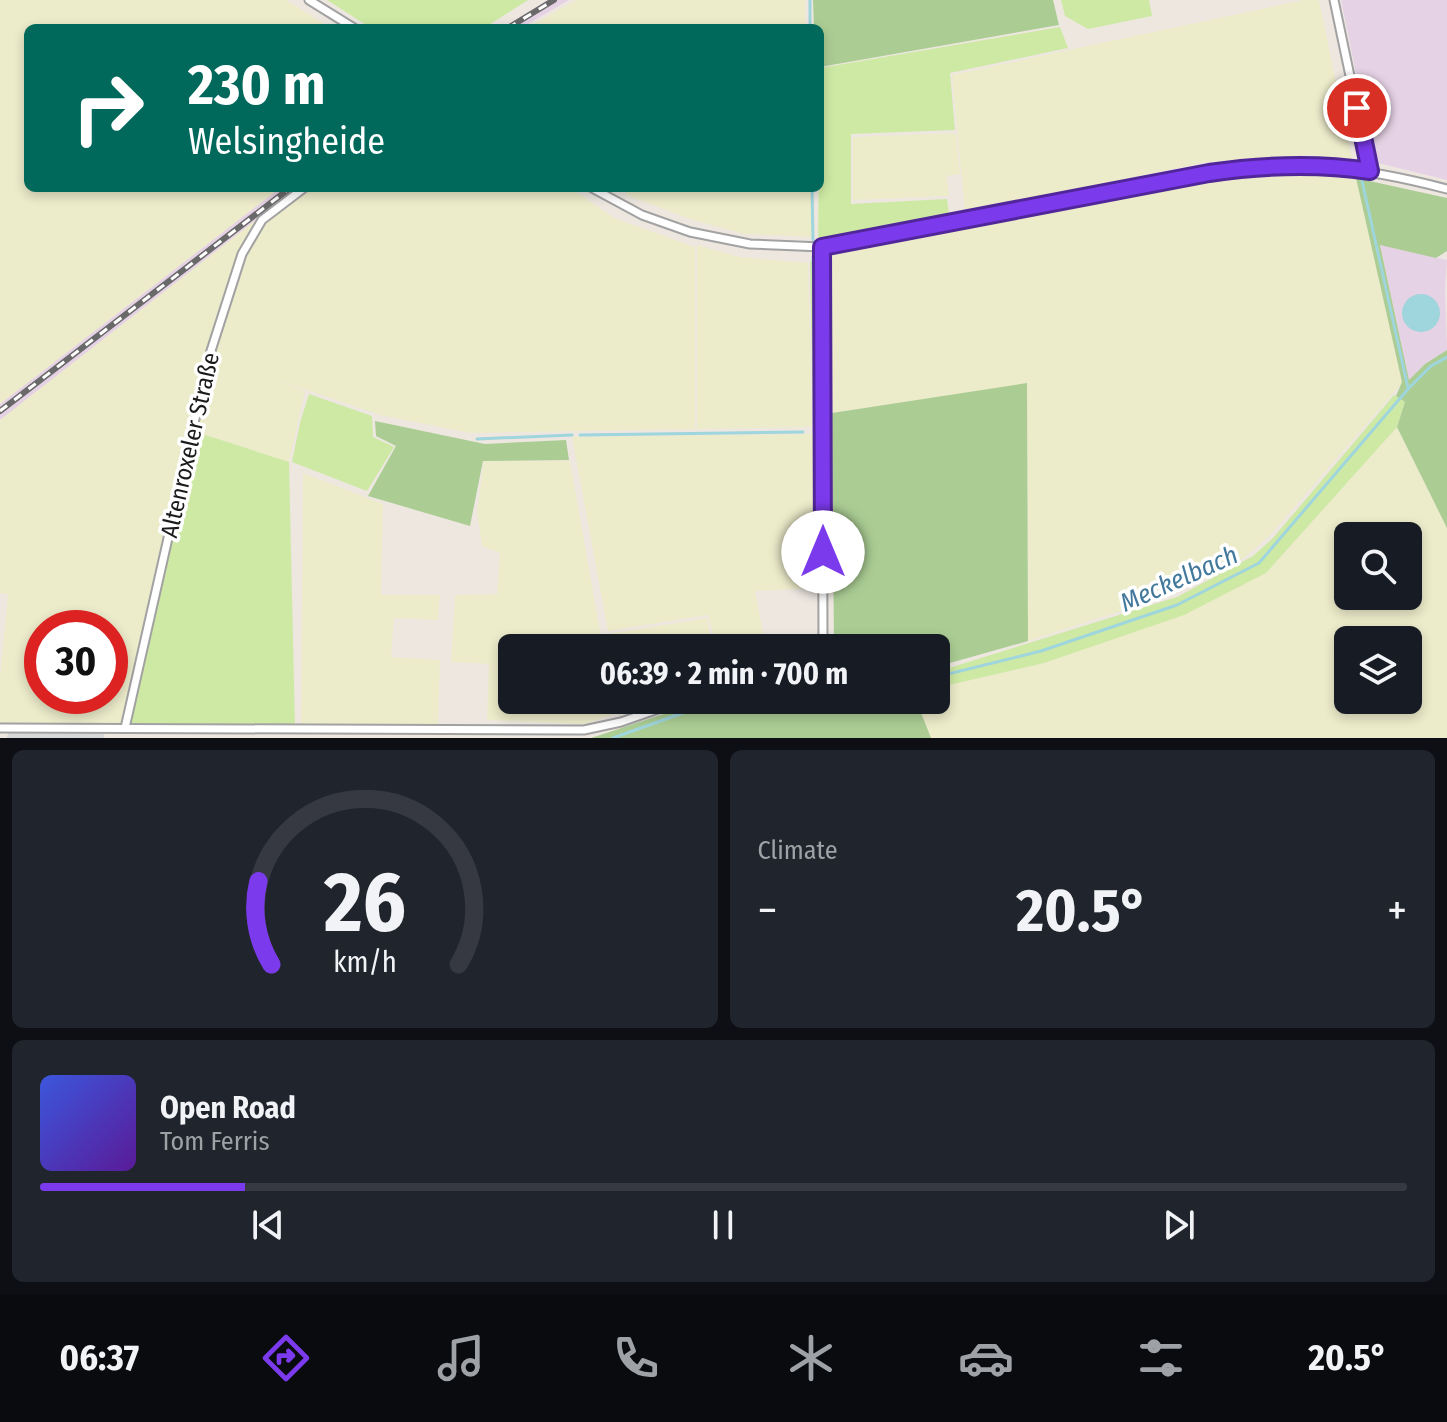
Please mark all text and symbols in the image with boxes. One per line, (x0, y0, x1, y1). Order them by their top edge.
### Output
text: 230 m (188, 52, 325, 119)
icon: right (56, 56, 160, 160)
pin (1323, 74, 1391, 142)
icon: arrive (1335, 86, 1379, 130)
text: Welsingheide (188, 120, 385, 164)
street label: Altenroxeler Straße (155, 350, 225, 540)
position arrow (781, 510, 865, 594)
map controls (1334, 522, 1422, 714)
button: search (1334, 522, 1422, 610)
water label: Meckelbach (1115, 539, 1243, 619)
speed limit sign: 30 (24, 610, 128, 714)
button: layers (1334, 626, 1422, 714)
text: 06:39 · 2 min · 700 m (600, 656, 848, 692)
text: Climate (758, 835, 838, 866)
text: 26 (323, 853, 406, 953)
text: 20.5° (1016, 875, 1148, 947)
text: − (758, 884, 777, 937)
text: + (1387, 884, 1407, 937)
text: km/h (333, 945, 397, 980)
text: Open Road (160, 1090, 296, 1126)
text: Tom Ferris (160, 1126, 270, 1157)
icon: previous (246, 1203, 290, 1247)
icon: pause (701, 1203, 745, 1247)
icon: next (1157, 1203, 1201, 1247)
icon: directions (258, 1330, 314, 1386)
icon: music (433, 1330, 489, 1386)
icon: phone (608, 1330, 664, 1386)
icon: climate (783, 1330, 839, 1386)
icon: car (958, 1330, 1014, 1386)
icon: filters (1133, 1330, 1189, 1386)
text: 06:37 (60, 1336, 139, 1380)
text: 20.5° (1308, 1336, 1387, 1380)

